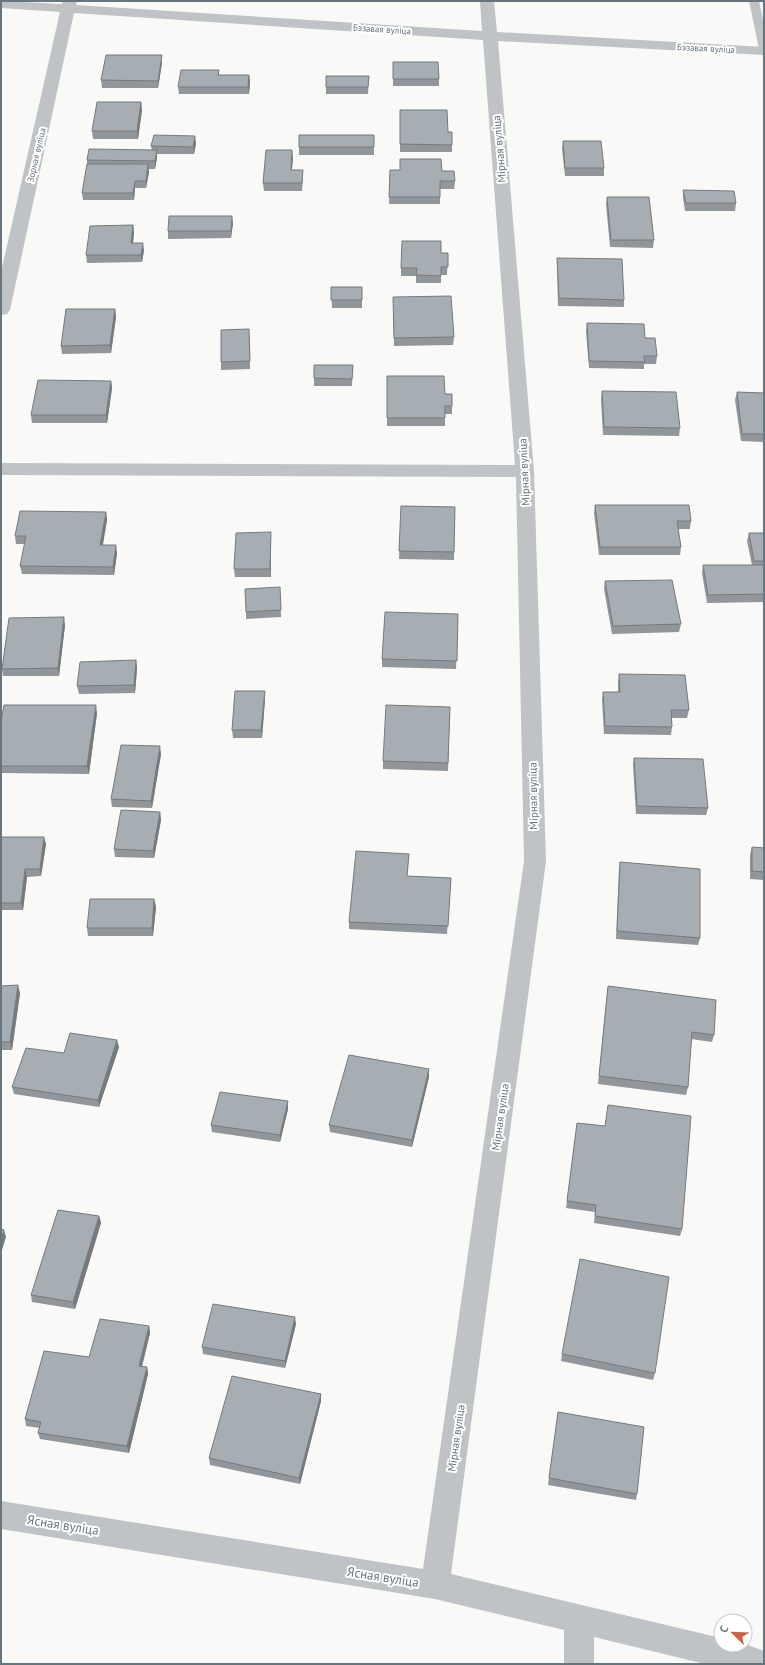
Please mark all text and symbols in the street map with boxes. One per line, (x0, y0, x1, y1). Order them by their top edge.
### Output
street label: Бэзавая вуліца (353, 21, 411, 37)
street label: Бэзавая вуліца (677, 41, 735, 55)
street label: Мірная вуліца (489, 115, 509, 183)
street label: Зорная вуліца (24, 127, 48, 183)
street label: Мірная вуліца (515, 438, 533, 506)
street label: Мірная вуліца (525, 762, 541, 830)
street label: Мірная вуліца (488, 1083, 512, 1151)
street label: Мірная вуліца (444, 1404, 468, 1472)
street label: Ясная вуліца (26, 1511, 100, 1539)
street label: Ясная вуліца (346, 1563, 420, 1591)
north arrow (713, 1613, 753, 1653)
text: С (716, 1624, 731, 1635)

